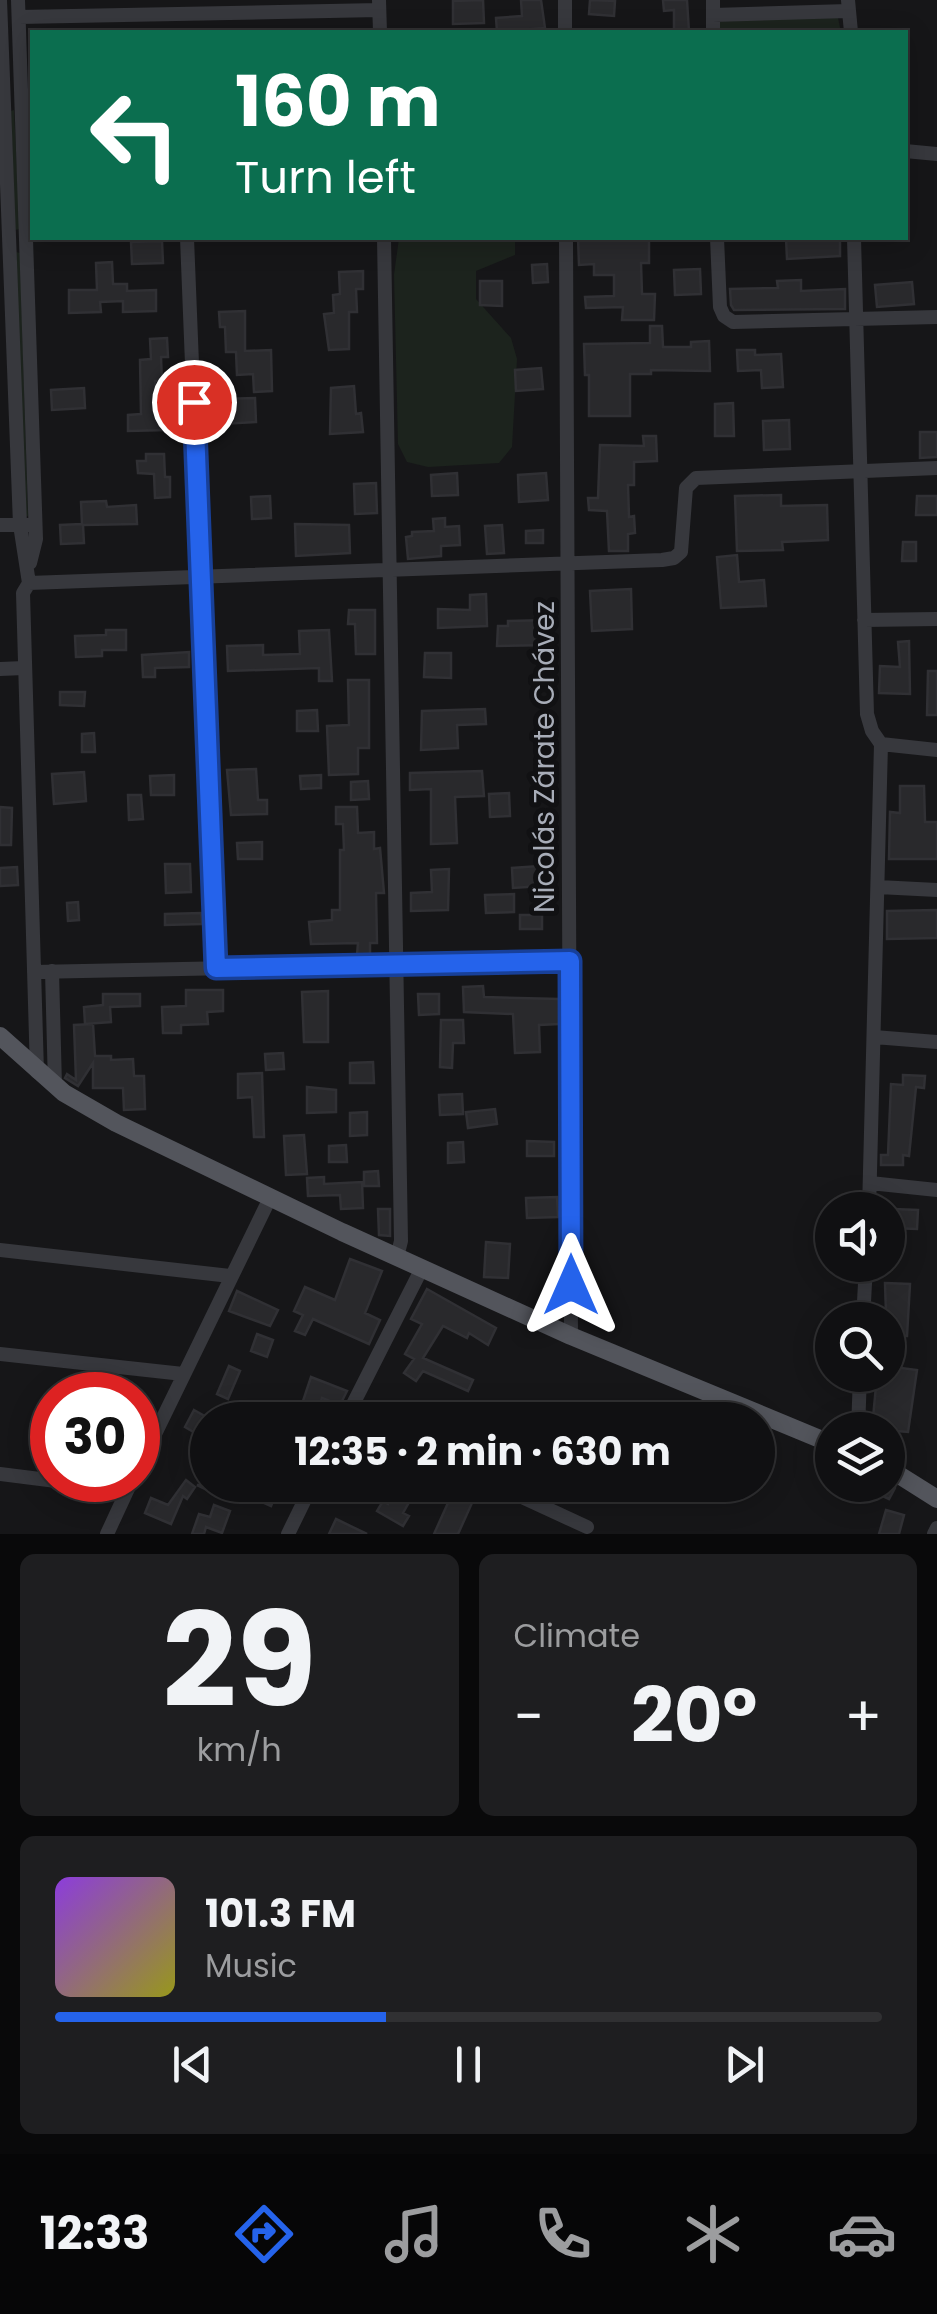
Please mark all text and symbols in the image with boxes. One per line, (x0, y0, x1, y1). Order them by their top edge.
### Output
text: 160 m (235, 52, 441, 151)
icon: left (70, 70, 200, 200)
text: Turn left (235, 146, 416, 209)
pin (152, 360, 237, 445)
icon: arrive (167, 375, 222, 430)
street label: Nicolás Zárate Chávez (525, 601, 564, 913)
map controls (815, 1192, 905, 1502)
button: sound (815, 1192, 905, 1282)
position arrow (519, 1233, 623, 1337)
button: search (815, 1302, 905, 1392)
speed limit sign: 30 (30, 1372, 160, 1502)
button: layers (815, 1412, 905, 1502)
text: 12:35 · 2 min · 630 m (294, 1425, 671, 1478)
text: 29 (162, 1569, 316, 1752)
text: Climate (514, 1613, 640, 1658)
text: 20° (631, 1663, 757, 1768)
text: − (514, 1678, 544, 1755)
text: + (844, 1678, 882, 1755)
text: km/h (197, 1727, 282, 1772)
text: 101.3 FM (205, 1887, 356, 1940)
text: Music (205, 1943, 297, 1988)
icon: previous (165, 2037, 220, 2092)
icon: pause (441, 2037, 496, 2092)
icon: next (717, 2037, 772, 2092)
icon: directions (229, 2199, 299, 2269)
icon: music (379, 2199, 449, 2269)
icon: phone (528, 2199, 598, 2269)
icon: climate (678, 2199, 748, 2269)
icon: car (827, 2199, 897, 2269)
text: 12:33 (40, 2202, 150, 2265)

